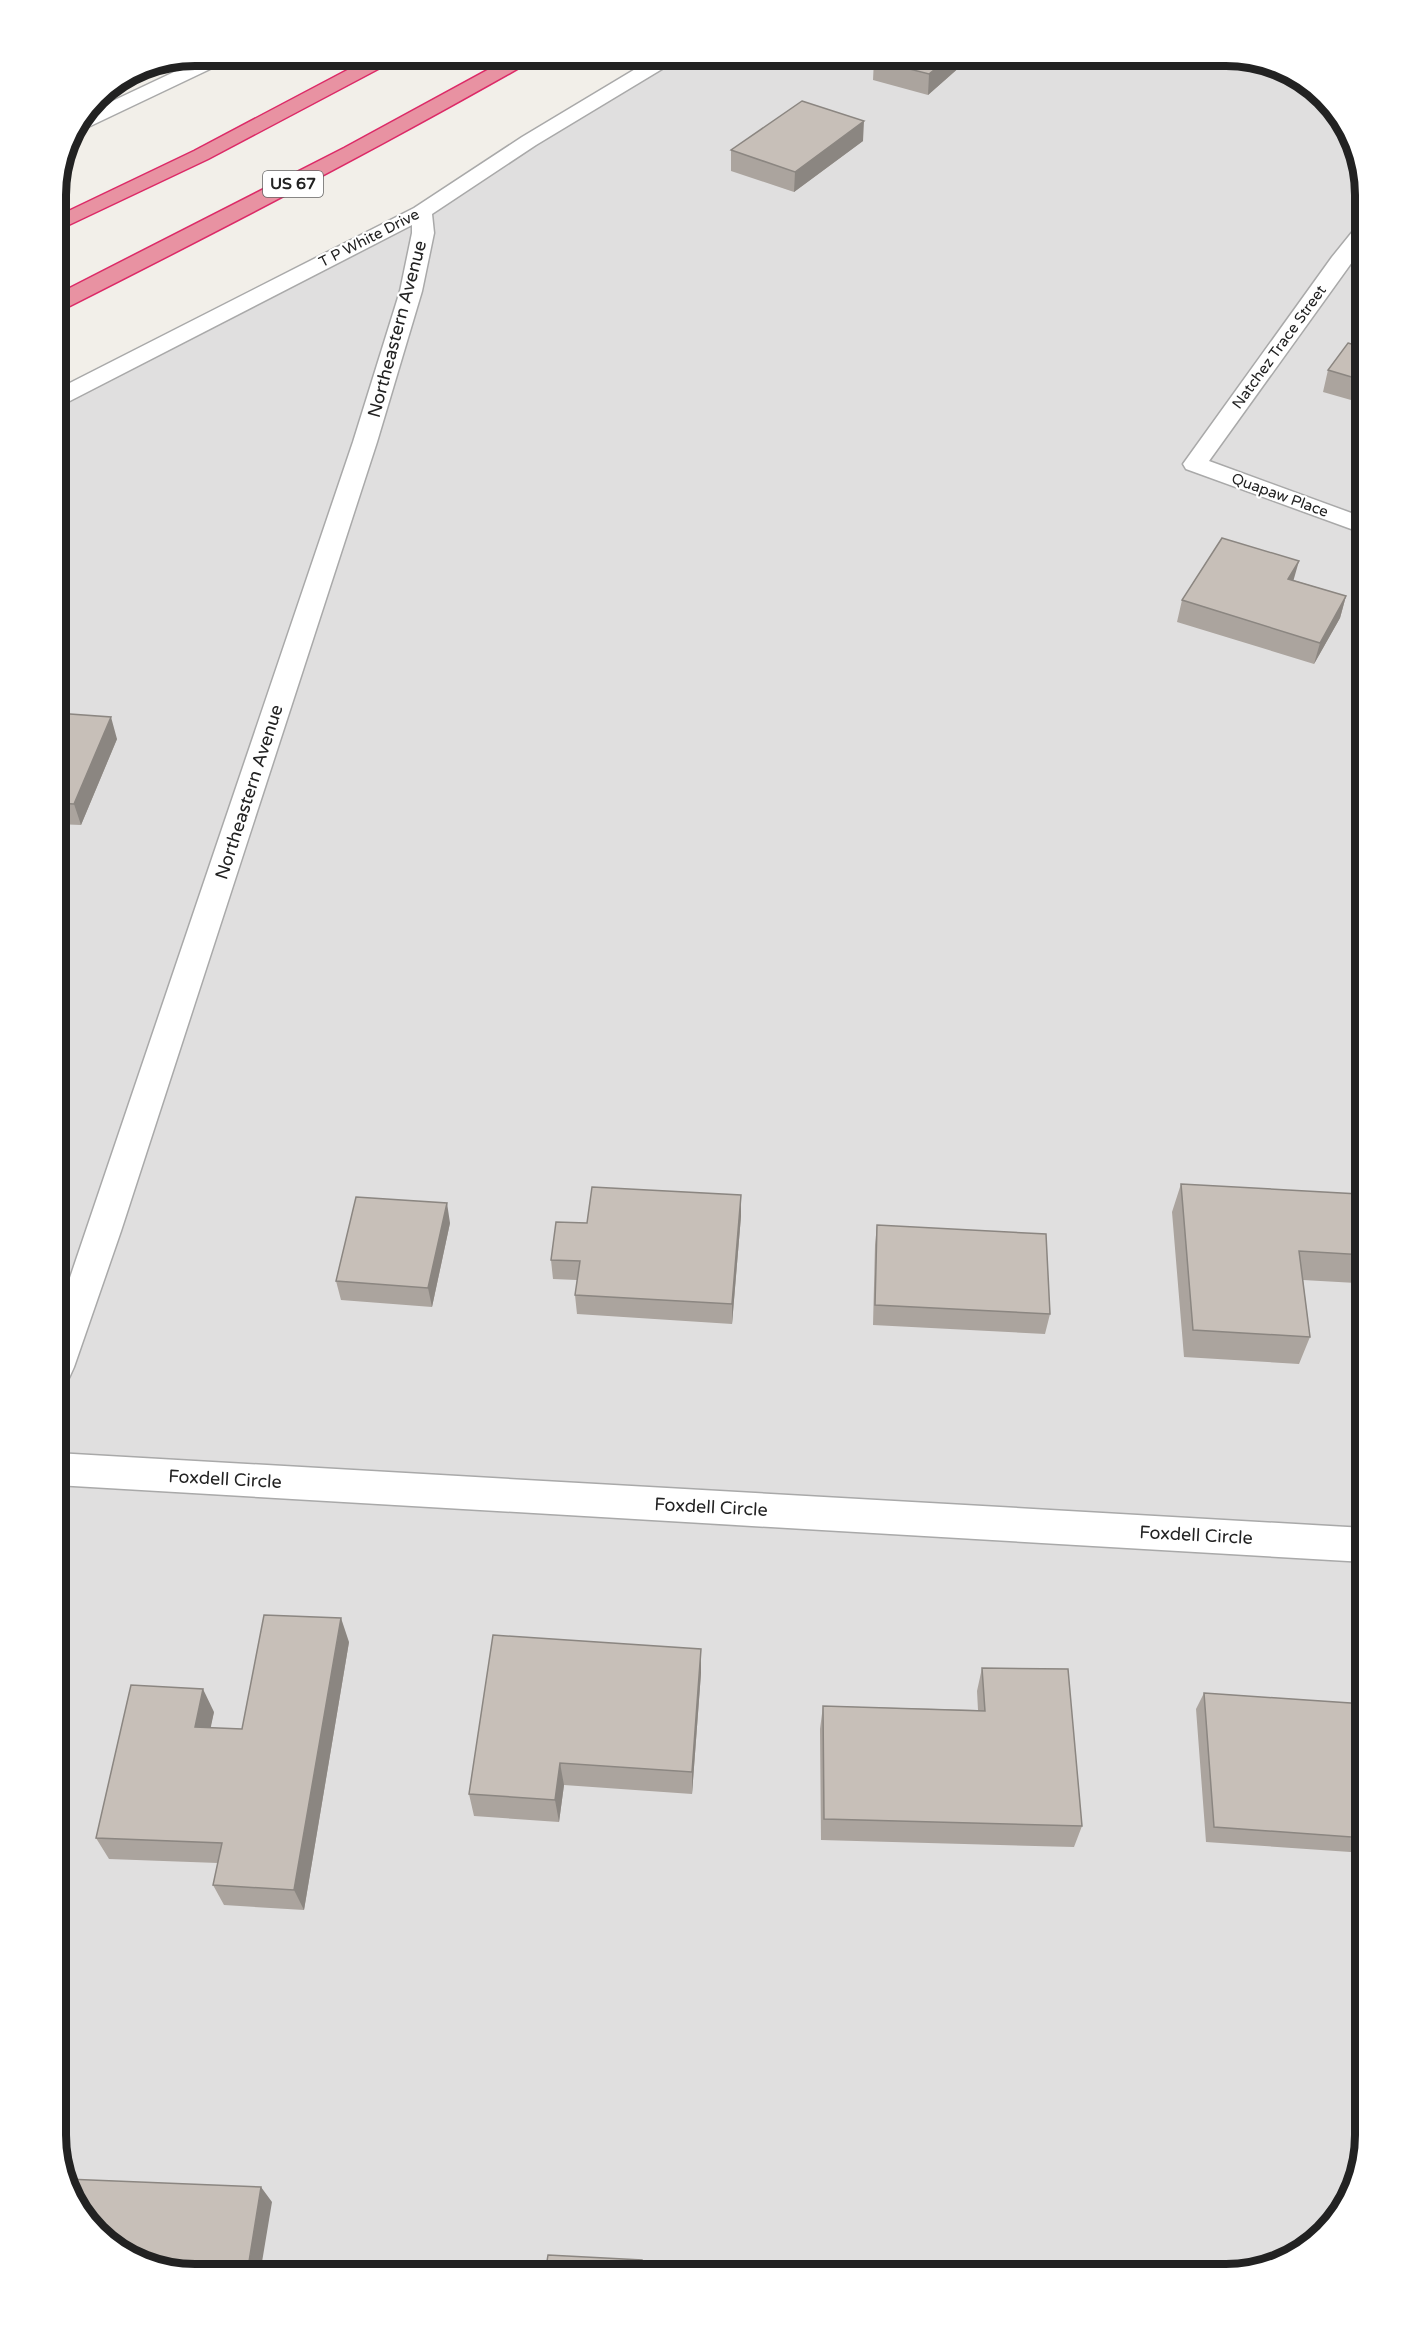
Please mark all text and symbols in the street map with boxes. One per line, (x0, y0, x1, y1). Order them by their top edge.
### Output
road number: US 67 (263, 171, 323, 197)
street label: T P White Drive (316, 205, 422, 271)
street label: Northeastern Avenue (363, 238, 431, 420)
street label: Natchez Trace Street (1228, 281, 1330, 412)
street label: Quapaw Place (1229, 469, 1331, 521)
street label: Northeastern Avenue (210, 702, 288, 882)
street label: Foxdell Circle (168, 1465, 282, 1493)
street label: Foxdell Circle (654, 1493, 768, 1521)
street label: Foxdell Circle (1139, 1521, 1253, 1549)

